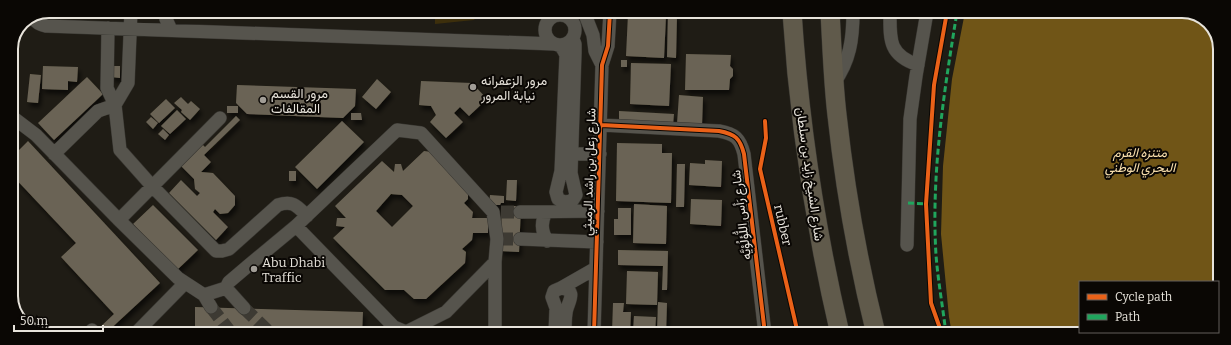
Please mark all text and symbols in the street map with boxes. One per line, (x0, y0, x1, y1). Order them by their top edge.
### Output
place label: مرور الزعفرانه نيابة المرور (480, 73, 547, 104)
marker: مرور الزعفرانه نيابة المرور (468, 82, 478, 92)
place label: مرور القسم المقالفات (271, 86, 328, 116)
marker: مرور القسم المقالفات (258, 95, 268, 105)
street label: شارع الشيخ زايد بن سلطان (791, 106, 827, 242)
street label: شارع زعل بن راشد الرميثي (579, 108, 602, 236)
park label: متنزه القرم البحري الوطني (1105, 145, 1177, 178)
street label: شارع رَأس اللُّؤلُؤيَّه (724, 169, 756, 261)
street label: rubber (771, 203, 795, 247)
place label: Abu Dhabi Traffic (262, 255, 325, 285)
marker: Abu Dhabi Traffic (249, 264, 259, 274)
legend (1079, 281, 1219, 333)
text: Cycle path (1115, 290, 1173, 304)
scale bar (14, 307, 103, 333)
text: Path (1115, 310, 1141, 324)
text: 50 m (20, 314, 49, 328)

